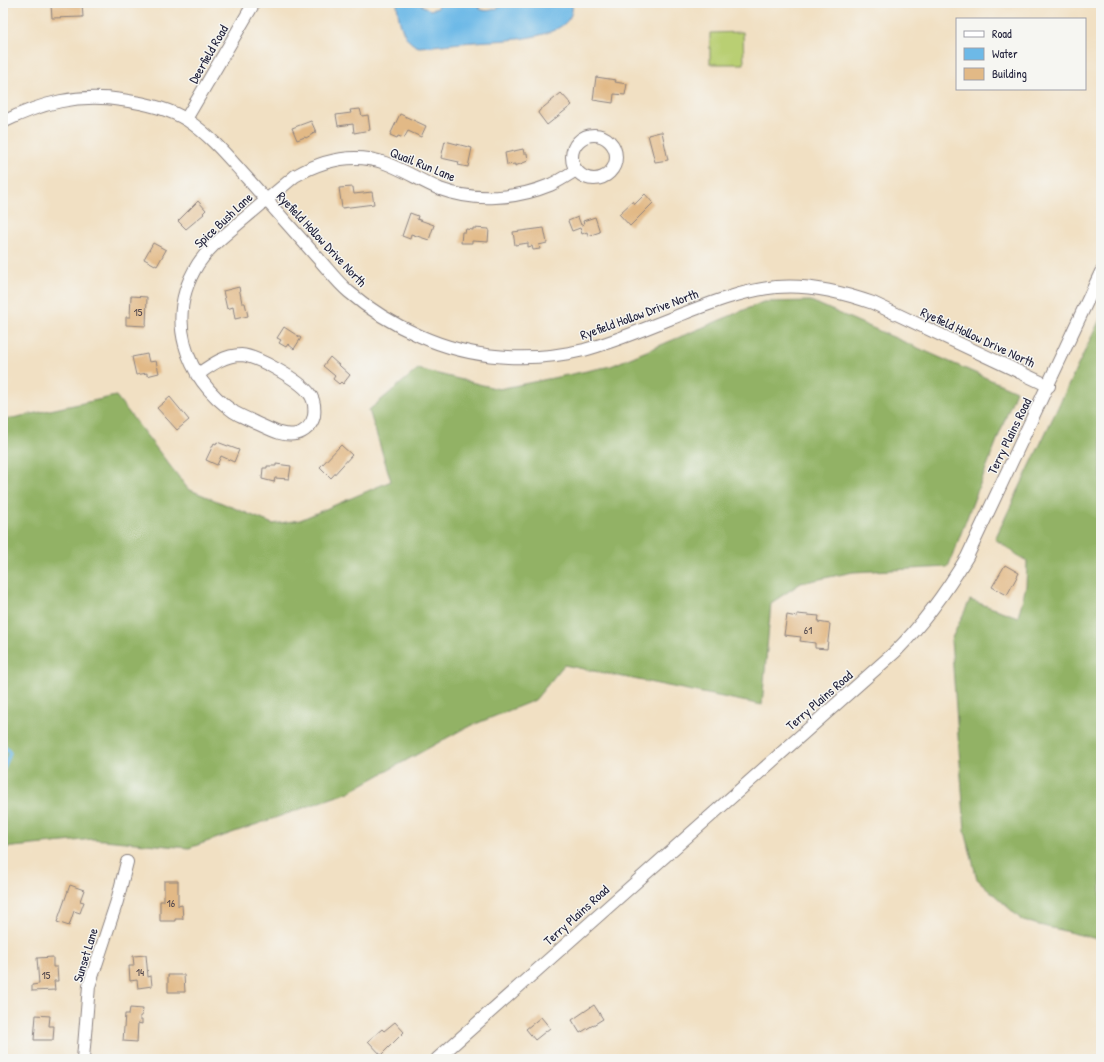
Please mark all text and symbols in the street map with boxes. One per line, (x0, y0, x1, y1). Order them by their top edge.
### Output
legend (956, 18, 1086, 90)
street label: Deerfield Road (184, 21, 232, 87)
text: Road (992, 25, 1012, 42)
text: Water (992, 45, 1018, 62)
text: Building (992, 65, 1027, 82)
street label: Quail Run Lane (388, 143, 458, 185)
street label: Ryefield Hollow Drive North (273, 187, 371, 291)
street label: Spice Bush Lane (190, 188, 256, 252)
street label: Ryefield Hollow Drive North (578, 284, 701, 344)
street label: Ryefield Hollow Drive North (918, 303, 1039, 372)
house number: 15 (134, 305, 143, 319)
street label: Terry Plains Road (983, 395, 1035, 477)
house number: 61 (804, 623, 812, 637)
street label: Terry Plains Road (782, 666, 856, 734)
street label: Terry Plains Road (539, 881, 613, 949)
house number: 16 (167, 896, 176, 910)
street label: Sunset Lane (68, 926, 102, 984)
house number: 14 (136, 965, 144, 979)
house number: 15 (42, 968, 51, 982)

